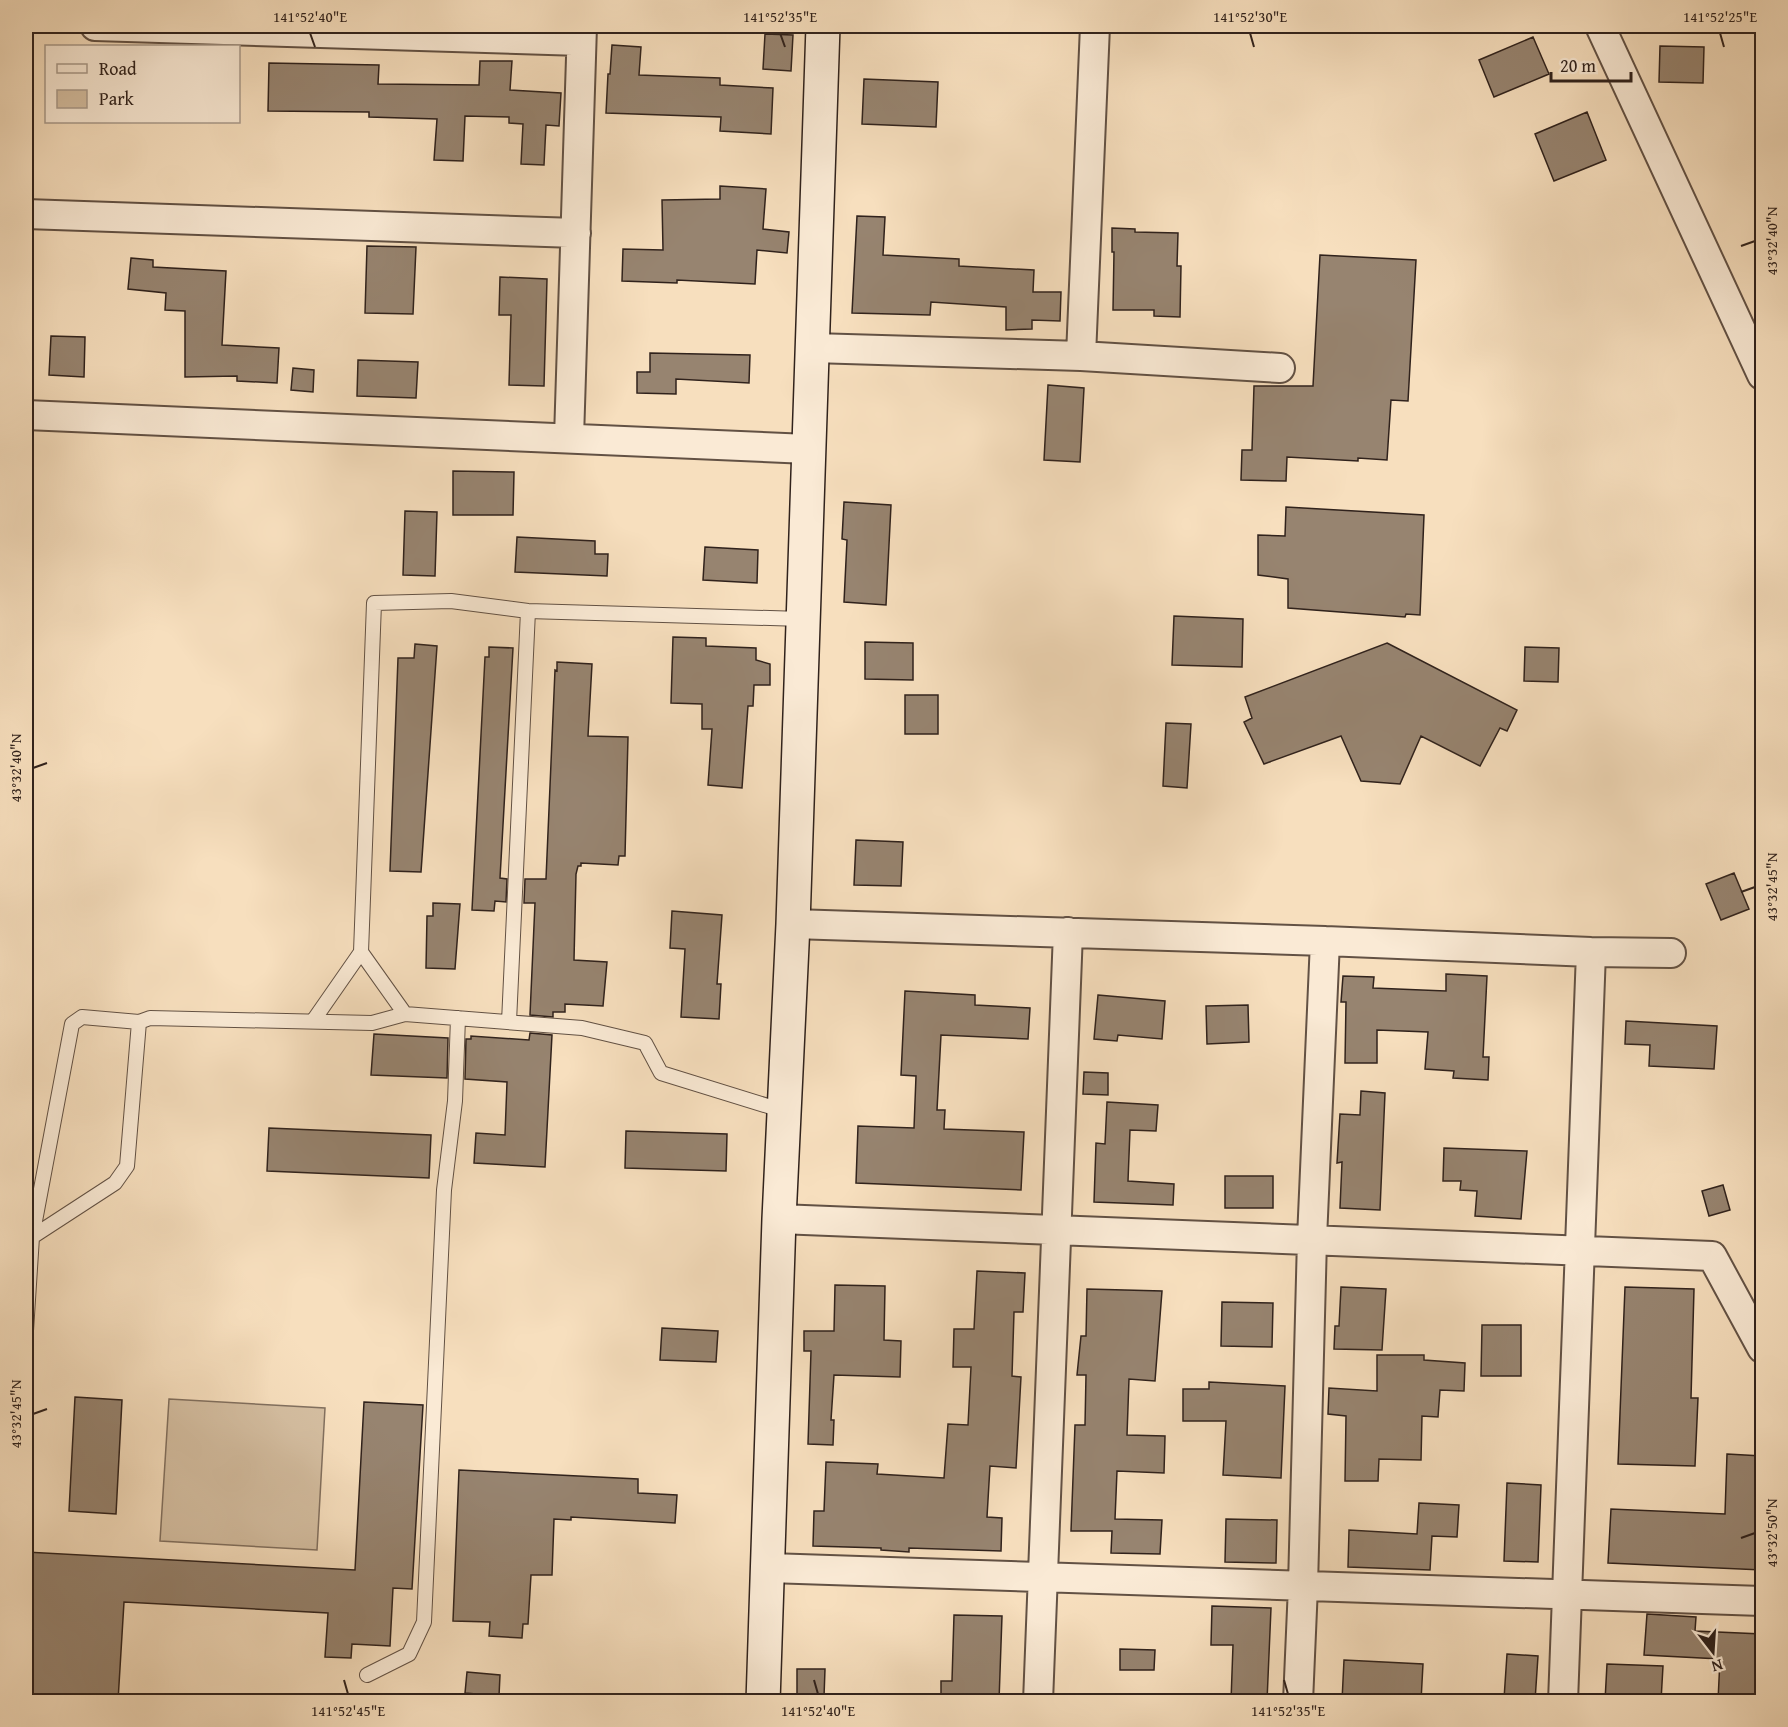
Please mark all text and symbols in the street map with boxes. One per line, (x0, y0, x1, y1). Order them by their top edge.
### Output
text: 141°52'40"E (273, 6, 347, 27)
text: 141°52'35"E (743, 6, 817, 27)
text: 141°52'30"E (1213, 6, 1287, 27)
text: 141°52'25"E (1683, 6, 1757, 27)
legend (45, 45, 240, 123)
scale bar (1551, 45, 1630, 83)
text: 20 m (1560, 52, 1596, 79)
text: Road (99, 55, 137, 82)
text: Park (99, 85, 135, 112)
text: 43°32'40"N (1761, 206, 1782, 275)
text: 43°32'40"N (5, 733, 26, 802)
text: 43°32'45"N (1761, 852, 1782, 921)
text: 43°32'45"N (5, 1379, 26, 1448)
text: 43°32'50"N (1761, 1498, 1782, 1567)
north arrow (1683, 1622, 1743, 1682)
text: N (1708, 1653, 1726, 1679)
text: 141°52'45"E (311, 1700, 385, 1721)
text: 141°52'40"E (781, 1700, 855, 1721)
text: 141°52'35"E (1251, 1700, 1325, 1721)

